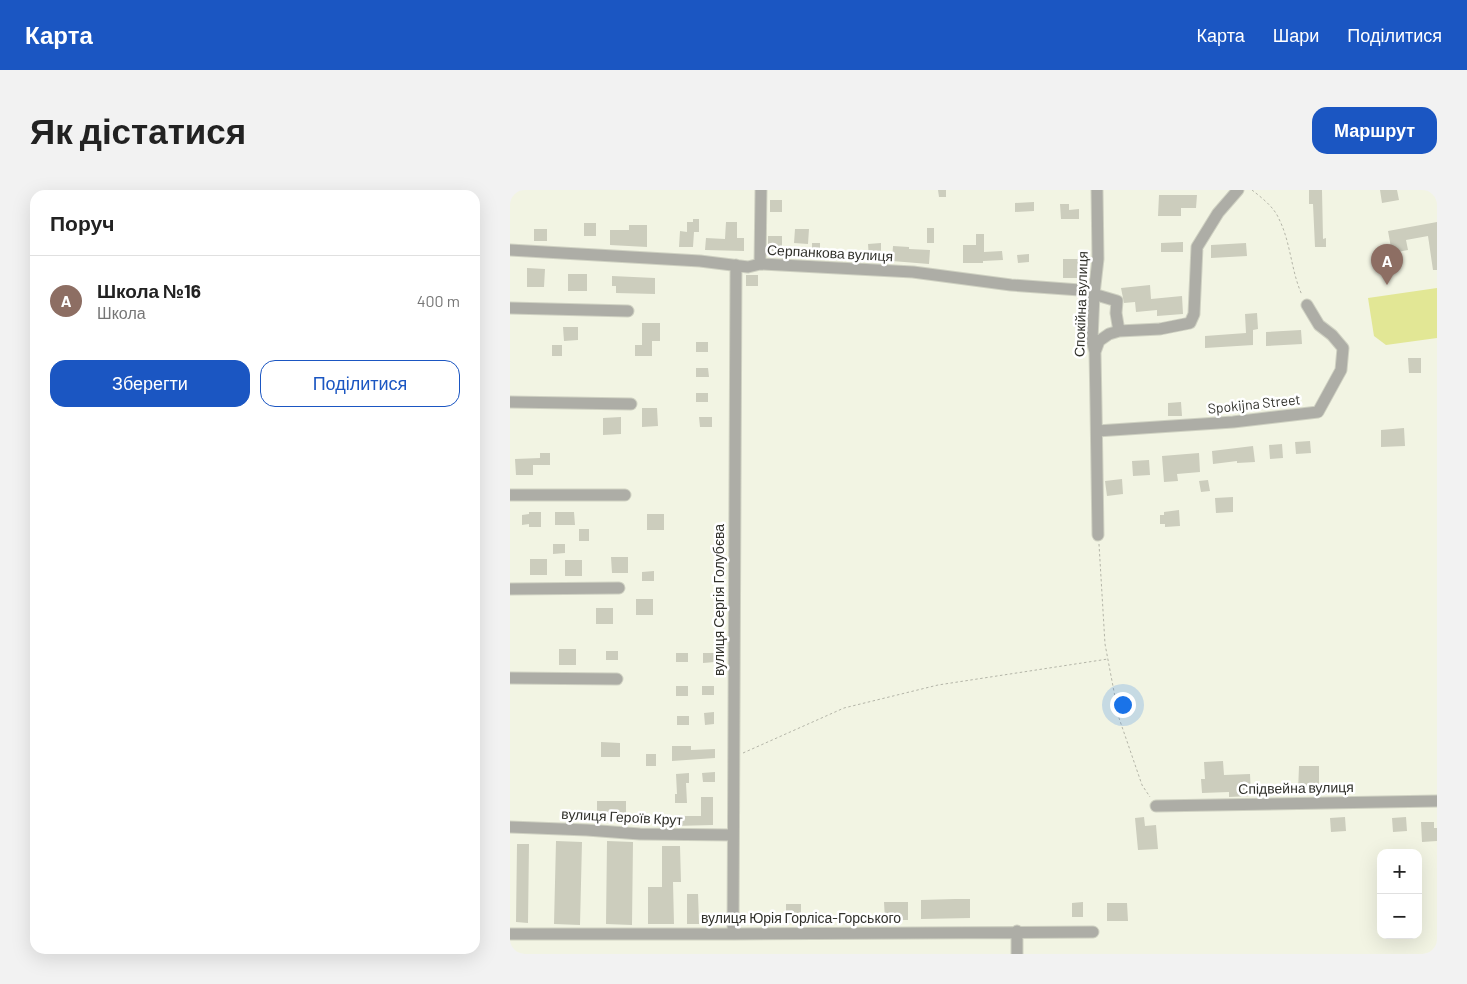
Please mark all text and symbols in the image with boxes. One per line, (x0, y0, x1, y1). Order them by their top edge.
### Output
text: Карта (25, 20, 93, 49)
text: Карта (1197, 24, 1245, 46)
text: Шари (1273, 24, 1319, 46)
text: Поділитися (1347, 24, 1442, 46)
button: Маршрут (1312, 107, 1437, 154)
text: Як дістатися (30, 109, 246, 151)
text: Поруч (50, 210, 114, 235)
street label: Серпанкова вулиця (767, 241, 893, 264)
pin: A (1371, 244, 1403, 285)
street label: Спокійна вулиця (1070, 251, 1091, 357)
text: Школа №16 (97, 279, 201, 302)
text: A (61, 291, 71, 310)
text: 400 m (417, 291, 460, 310)
text: Школа (97, 303, 146, 322)
button: Зберегти (50, 360, 250, 407)
button: Поділитися (260, 360, 460, 407)
street label: Spokijna Street (1207, 390, 1301, 417)
street label: вулиця Сергія Голубєва (710, 524, 727, 676)
your location (1110, 692, 1136, 718)
street label: Спідвейна вулиця (1238, 778, 1354, 797)
street label: вулиця Героїв Крут (561, 805, 684, 828)
map controls (1377, 849, 1422, 939)
button: + (1377, 849, 1422, 894)
button: − (1377, 894, 1422, 939)
street label: вулиця Юрія Горліса-Горського (701, 909, 901, 926)

